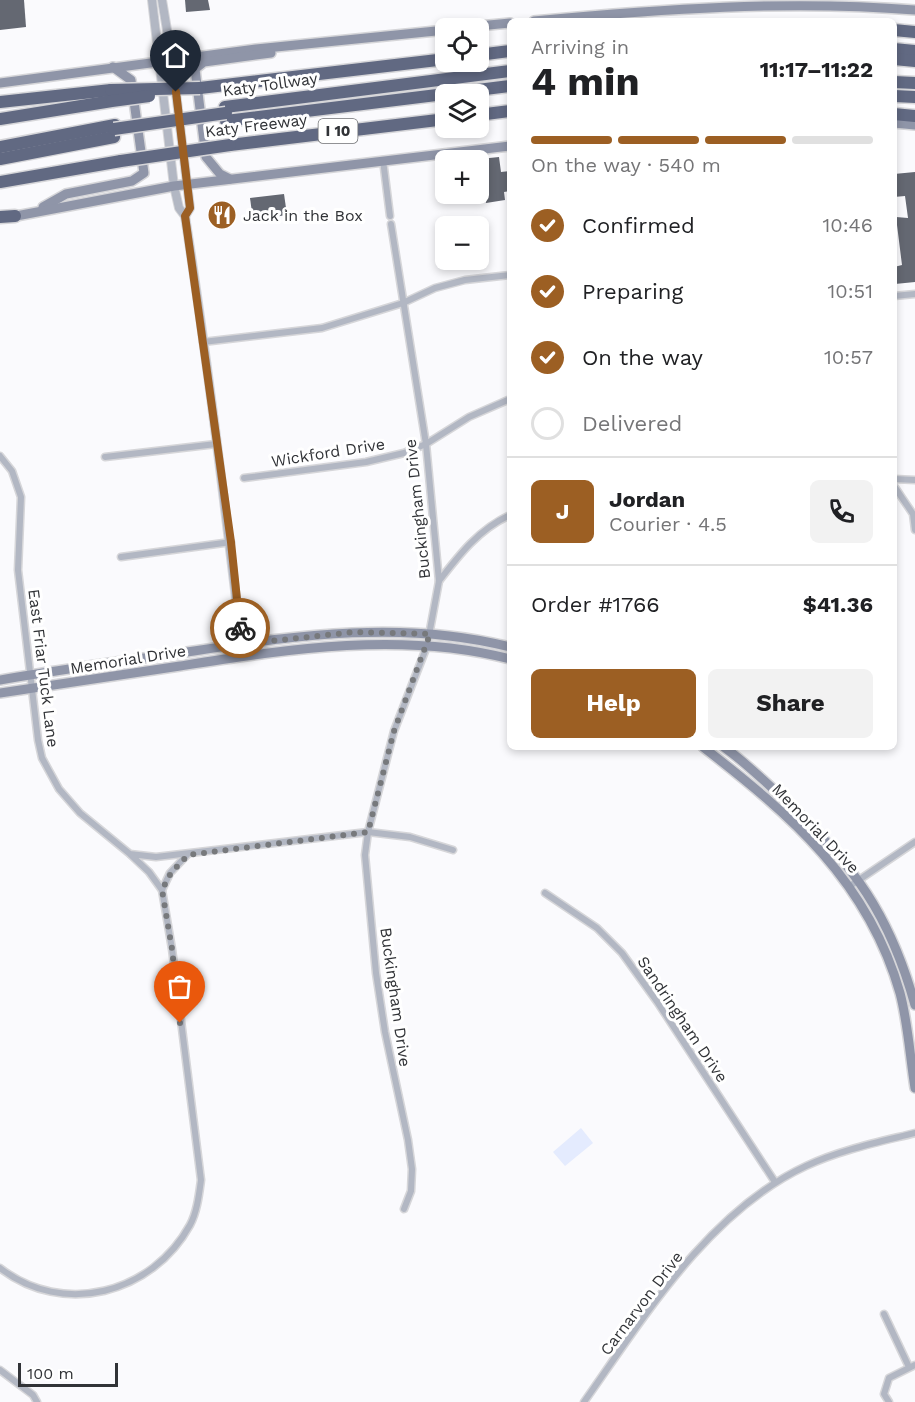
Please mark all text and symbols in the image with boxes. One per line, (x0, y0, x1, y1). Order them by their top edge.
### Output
map controls (435, 18, 489, 270)
button: locate (435, 18, 489, 72)
pin (150, 30, 201, 92)
text: Arriving in (531, 35, 629, 59)
icon: home (159, 39, 192, 72)
text: 11:17–11:22 (760, 57, 873, 82)
text: 4 min (531, 59, 640, 104)
street label: Katy Tollway (221, 68, 319, 101)
button: layers (435, 84, 489, 138)
street label: Katy Freeway (204, 110, 309, 141)
road number: I 10 (318, 119, 358, 143)
button: + (435, 150, 489, 204)
text: On the way · 540 m (531, 153, 721, 177)
restaurant icon: Jack in the Box (206, 199, 238, 231)
place label: Jack in the Box (243, 206, 363, 225)
icon: check (531, 209, 564, 242)
text: Confirmed (582, 213, 695, 238)
text: 10:46 (822, 213, 873, 237)
button: − (435, 216, 489, 270)
icon: check (531, 275, 564, 308)
text: Preparing (582, 279, 683, 304)
text: 10:51 (827, 279, 873, 303)
icon: check (531, 341, 564, 374)
text: On the way (582, 345, 703, 370)
text: 10:57 (824, 345, 873, 369)
text: Delivered (582, 411, 682, 436)
street label: Wickford Drive (270, 434, 386, 471)
street label: Buckingham Drive (401, 438, 434, 580)
button: phone (810, 480, 873, 543)
text: Jordan (609, 487, 685, 512)
text: J (556, 499, 569, 524)
text: Courier · 4.5 (609, 512, 727, 536)
street label: East Friar Tuck Lane (24, 588, 63, 748)
text: Order #1766 (531, 592, 660, 617)
text: $41.36 (803, 592, 873, 617)
courier (210, 598, 270, 658)
icon: bike (224, 612, 257, 645)
street label: Memorial Drive (69, 641, 187, 678)
button: Help (531, 669, 696, 738)
button: Share (708, 669, 873, 738)
street label: Memorial Drive (768, 780, 863, 877)
street label: Buckingham Drive (376, 926, 415, 1068)
street label: Sandringham Drive (633, 953, 732, 1086)
pin (154, 961, 205, 1023)
icon: bag (163, 970, 196, 1003)
street label: Carnarvon Drive (596, 1248, 687, 1359)
scale bar (18, 1360, 118, 1388)
text: 100 m (27, 1364, 74, 1383)

